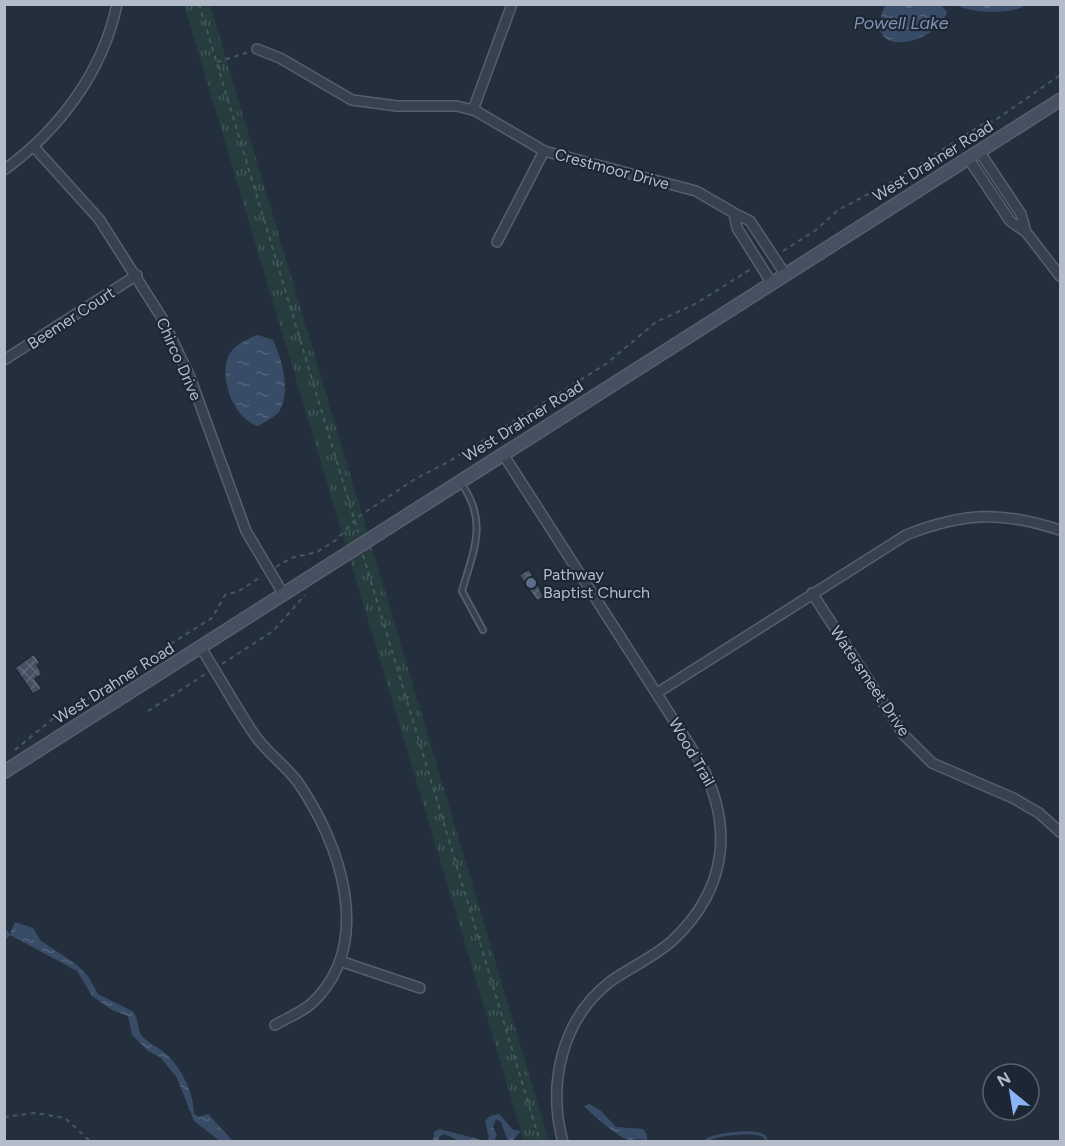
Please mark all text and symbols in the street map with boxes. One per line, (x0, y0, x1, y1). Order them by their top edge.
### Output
water label: Powell Lake (854, 12, 949, 34)
street label: West Drahner Road (869, 116, 997, 206)
street label: Crestmoor Drive (553, 145, 672, 193)
street label: Beemer Court (24, 283, 118, 353)
street label: Chirco Drive (152, 315, 206, 404)
street label: West Drahner Road (459, 376, 587, 466)
place label: Pathway Baptist Church (543, 565, 650, 602)
marker: Pathway Baptist Church (524, 576, 538, 590)
street label: Watersmeet Drive (826, 622, 914, 740)
street label: West Drahner Road (50, 638, 178, 728)
street label: Wood Trail (665, 715, 719, 789)
north arrow (981, 1062, 1041, 1122)
text: N (994, 1068, 1014, 1091)

